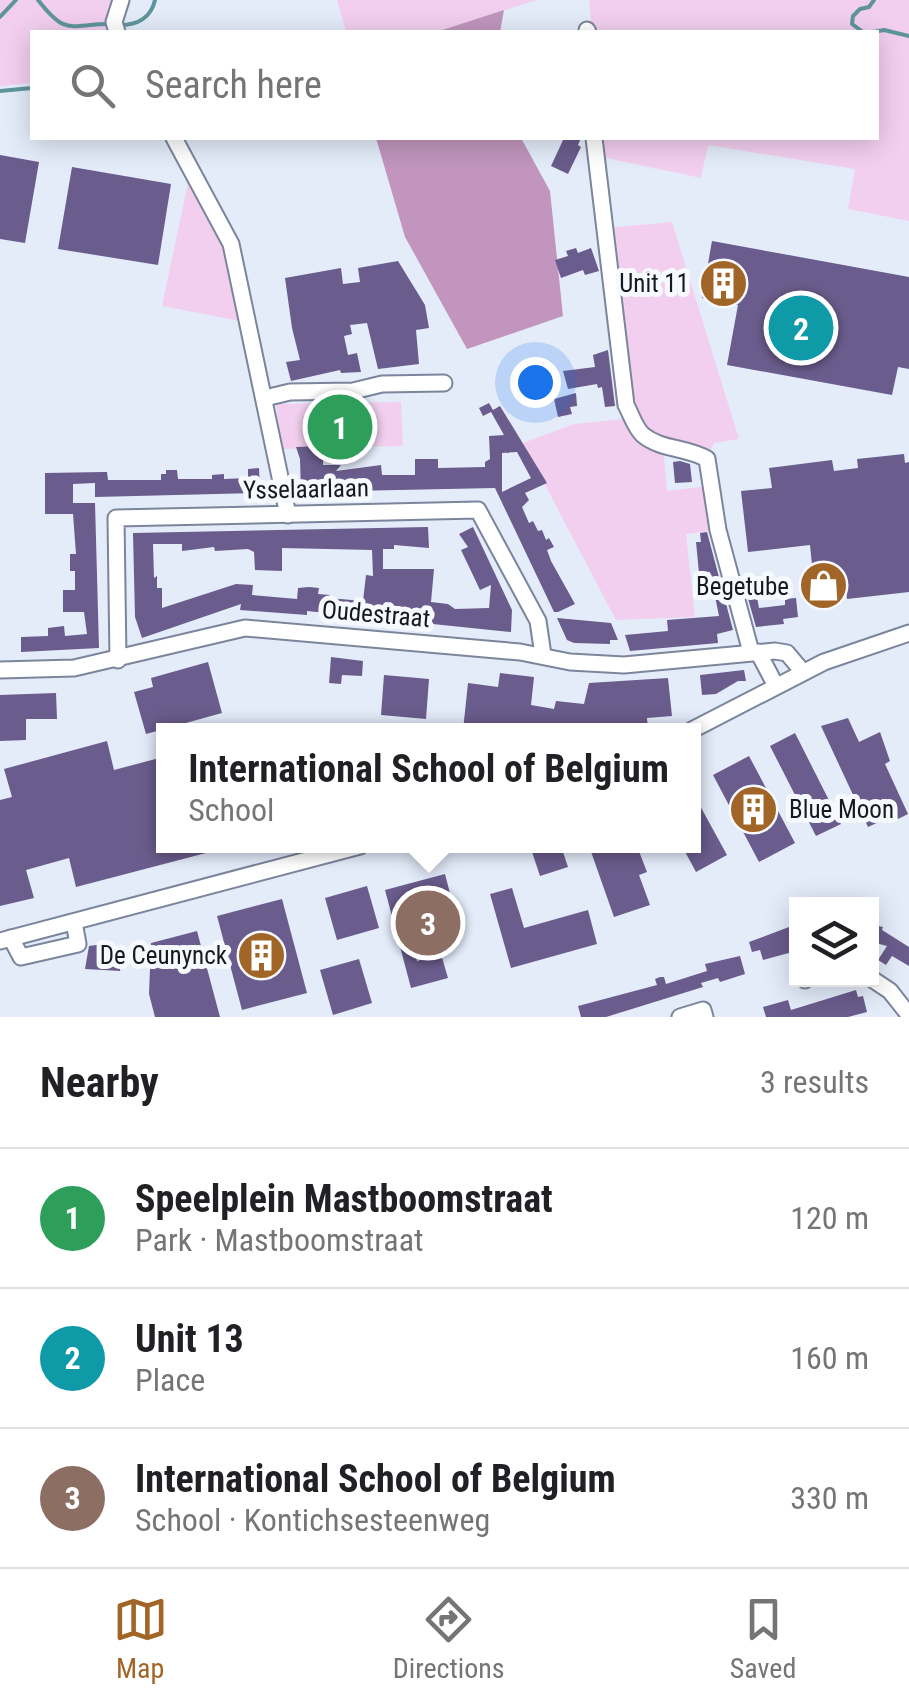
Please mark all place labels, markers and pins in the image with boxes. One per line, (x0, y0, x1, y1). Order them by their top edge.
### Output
building icon: Unit 11 (698, 257, 750, 309)
place label: Unit 11 (619, 269, 689, 298)
pin: 2 (768, 290, 834, 366)
pin: 1 (308, 390, 372, 464)
shop icon: Begetube (798, 560, 850, 612)
place label: Begetube (696, 572, 789, 601)
building icon: Blue Moon (728, 783, 780, 835)
place label: Blue Moon (789, 795, 894, 824)
pin: 3 (396, 886, 460, 960)
building icon: De Ceunynck (236, 929, 288, 981)
place label: De Ceunynck (100, 941, 228, 970)

